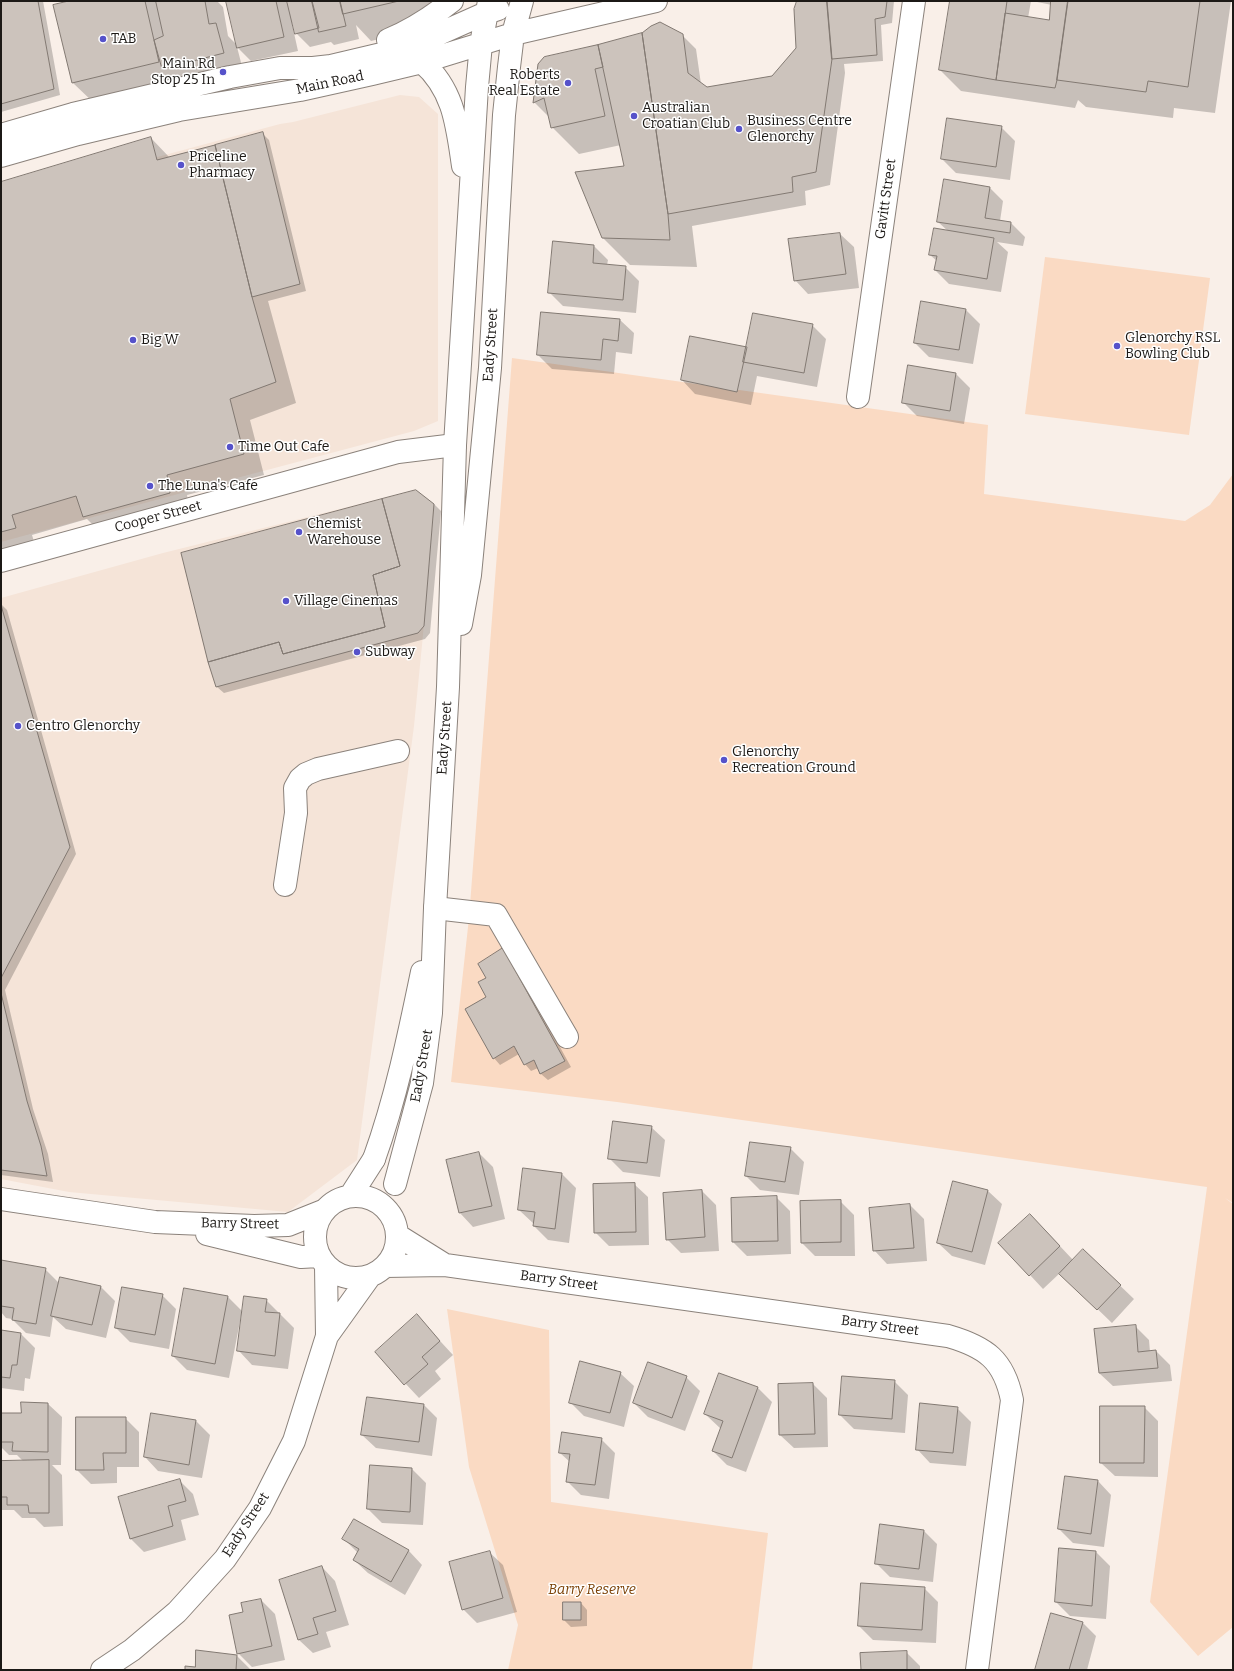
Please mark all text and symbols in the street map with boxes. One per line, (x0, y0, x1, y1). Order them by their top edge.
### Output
place label: TAB (111, 31, 137, 47)
marker: TAB (98, 34, 108, 44)
place label: Main Rd Stop 25 In (151, 56, 215, 88)
marker: Main Rd Stop 25 In (218, 67, 228, 77)
place label: Roberts Real Estate (489, 67, 560, 100)
street label: Main Road (295, 68, 365, 98)
marker: Roberts Real Estate (563, 78, 573, 88)
place label: Australian Croatian Club (642, 100, 730, 132)
marker: Australian Croatian Club (629, 111, 639, 121)
place label: Business Centre Glenorchy (747, 113, 852, 146)
marker: Business Centre Glenorchy (734, 124, 744, 134)
place label: Priceline Pharmacy (189, 149, 255, 182)
street label: Gavitt Street (872, 158, 900, 240)
marker: Priceline Pharmacy (176, 160, 186, 170)
street label: Eady Street (480, 308, 502, 382)
place label: Glenorchy RSL Bowling Club (1125, 330, 1220, 362)
place label: Big W (141, 332, 179, 348)
marker: Big W (128, 335, 138, 345)
marker: Glenorchy RSL Bowling Club (1112, 341, 1122, 351)
place label: Time Out Cafe (238, 439, 329, 455)
marker: Time Out Cafe (225, 442, 235, 452)
place label: The Luna's Cafe (158, 478, 258, 494)
marker: The Luna's Cafe (145, 481, 155, 491)
street label: Cooper Street (113, 497, 203, 537)
place label: Chemist Warehouse (307, 516, 381, 548)
marker: Chemist Warehouse (294, 527, 304, 537)
place label: Village Cinemas (294, 593, 398, 609)
marker: Village Cinemas (281, 596, 291, 606)
place label: Subway (365, 644, 415, 660)
marker: Subway (352, 647, 362, 657)
street label: Eady Street (434, 701, 456, 775)
place label: Centro Glenorchy (26, 718, 140, 734)
marker: Centro Glenorchy (13, 721, 23, 731)
place label: Glenorchy Recreation Ground (732, 744, 856, 776)
marker: Glenorchy Recreation Ground (719, 755, 729, 765)
street label: Eady Street (407, 1028, 437, 1104)
street label: Barry Street (201, 1215, 279, 1233)
street label: Barry Street (519, 1267, 599, 1295)
street label: Barry Street (840, 1312, 920, 1340)
street label: Eady Street (219, 1489, 273, 1561)
park label: Barry Reserve (548, 1582, 636, 1598)

